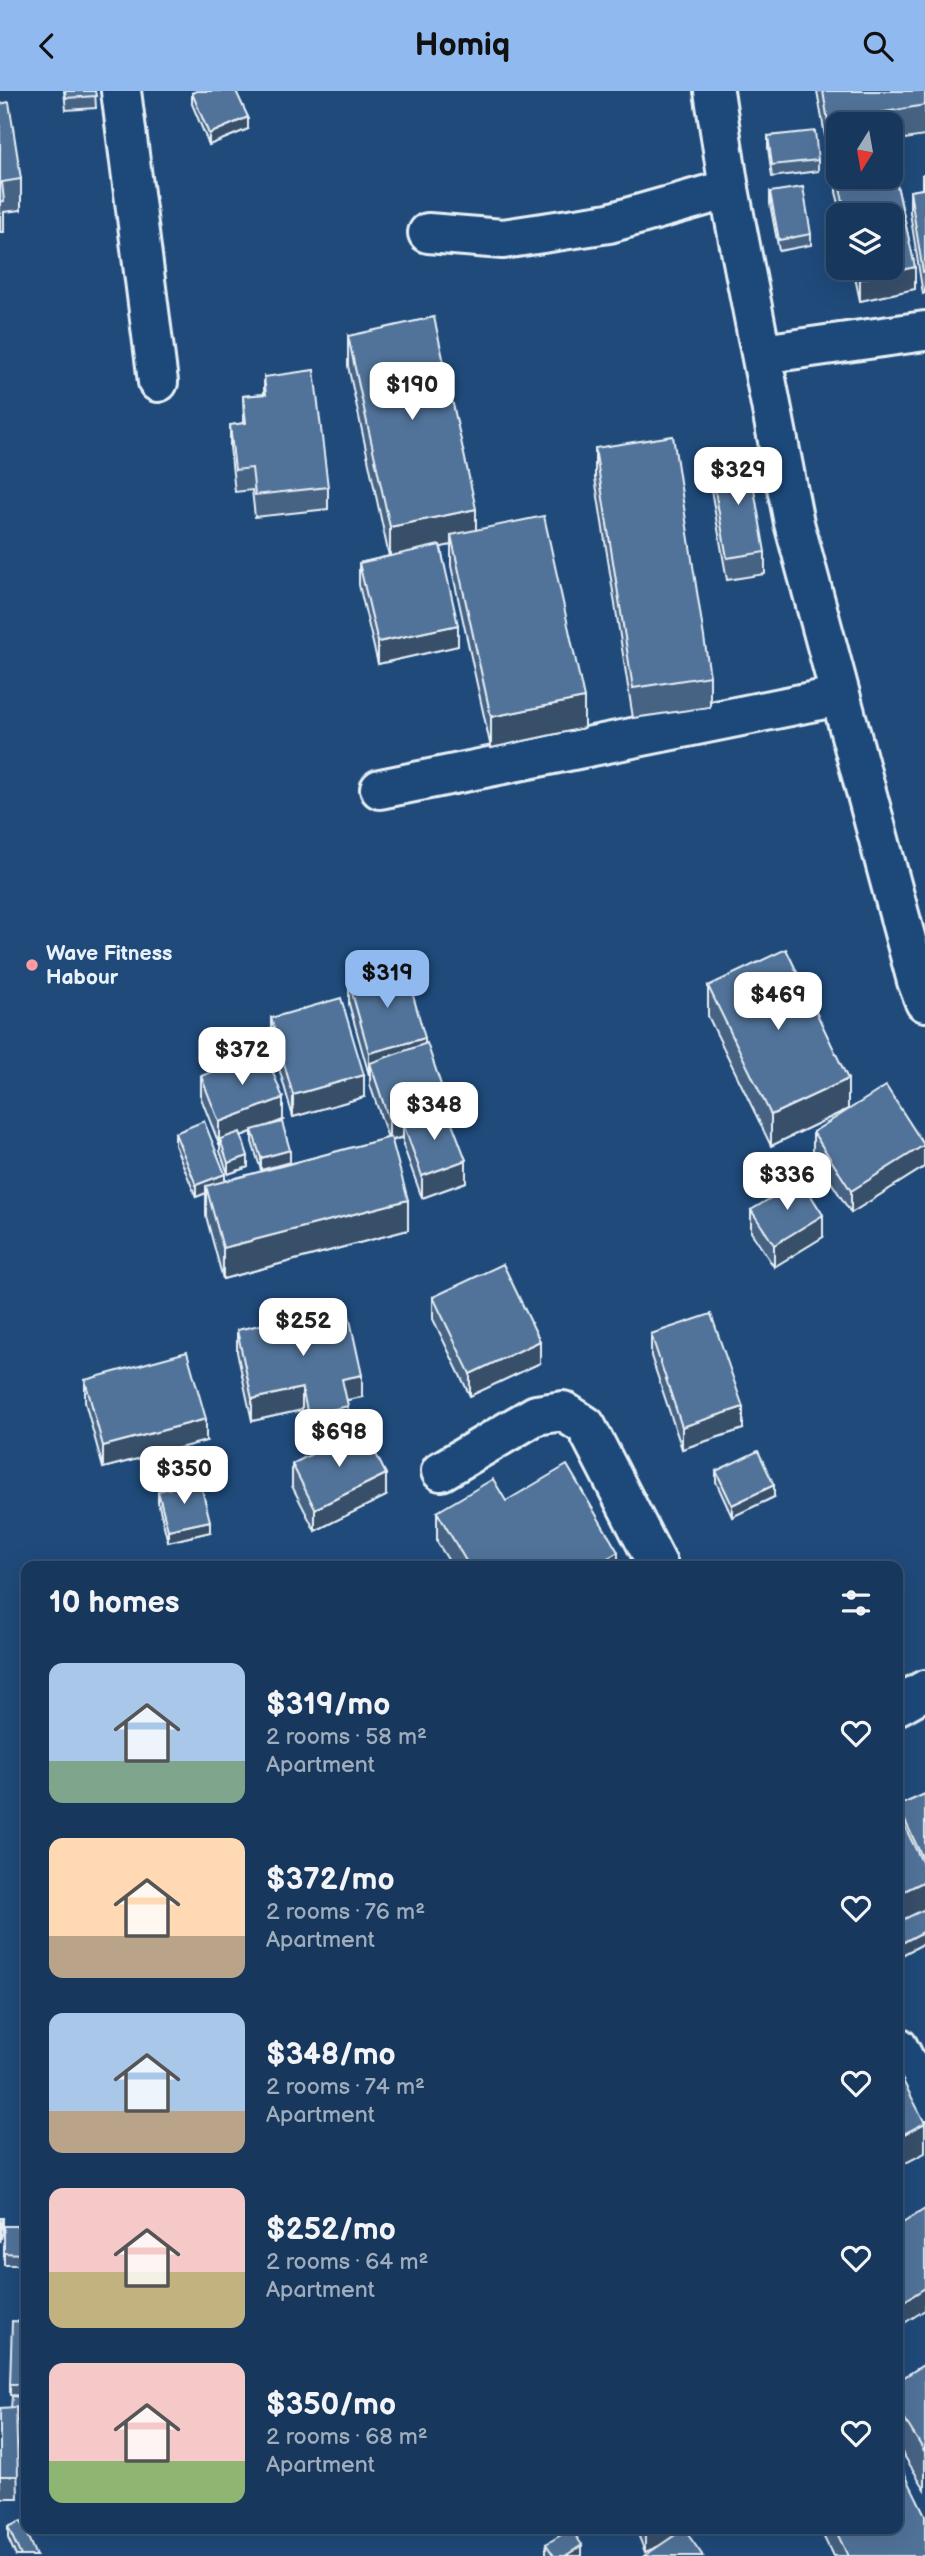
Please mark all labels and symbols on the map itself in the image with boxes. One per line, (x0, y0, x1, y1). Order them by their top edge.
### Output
north arrow (826, 112, 903, 189)
pin: $190 (371, 363, 453, 422)
pin: $329 (697, 447, 779, 507)
place label: Wave Fitness Habour (46, 941, 172, 990)
pin: $319 (346, 951, 428, 1010)
marker: Wave Fitness Habour (24, 957, 40, 973)
pin: $469 (737, 972, 819, 1032)
pin: $372 (201, 1027, 283, 1087)
pin: $348 (393, 1083, 475, 1142)
pin: $336 (746, 1153, 828, 1212)
pin: $252 (262, 1299, 344, 1358)
pin: $698 (298, 1409, 380, 1469)
pin: $350 (143, 1447, 225, 1506)

